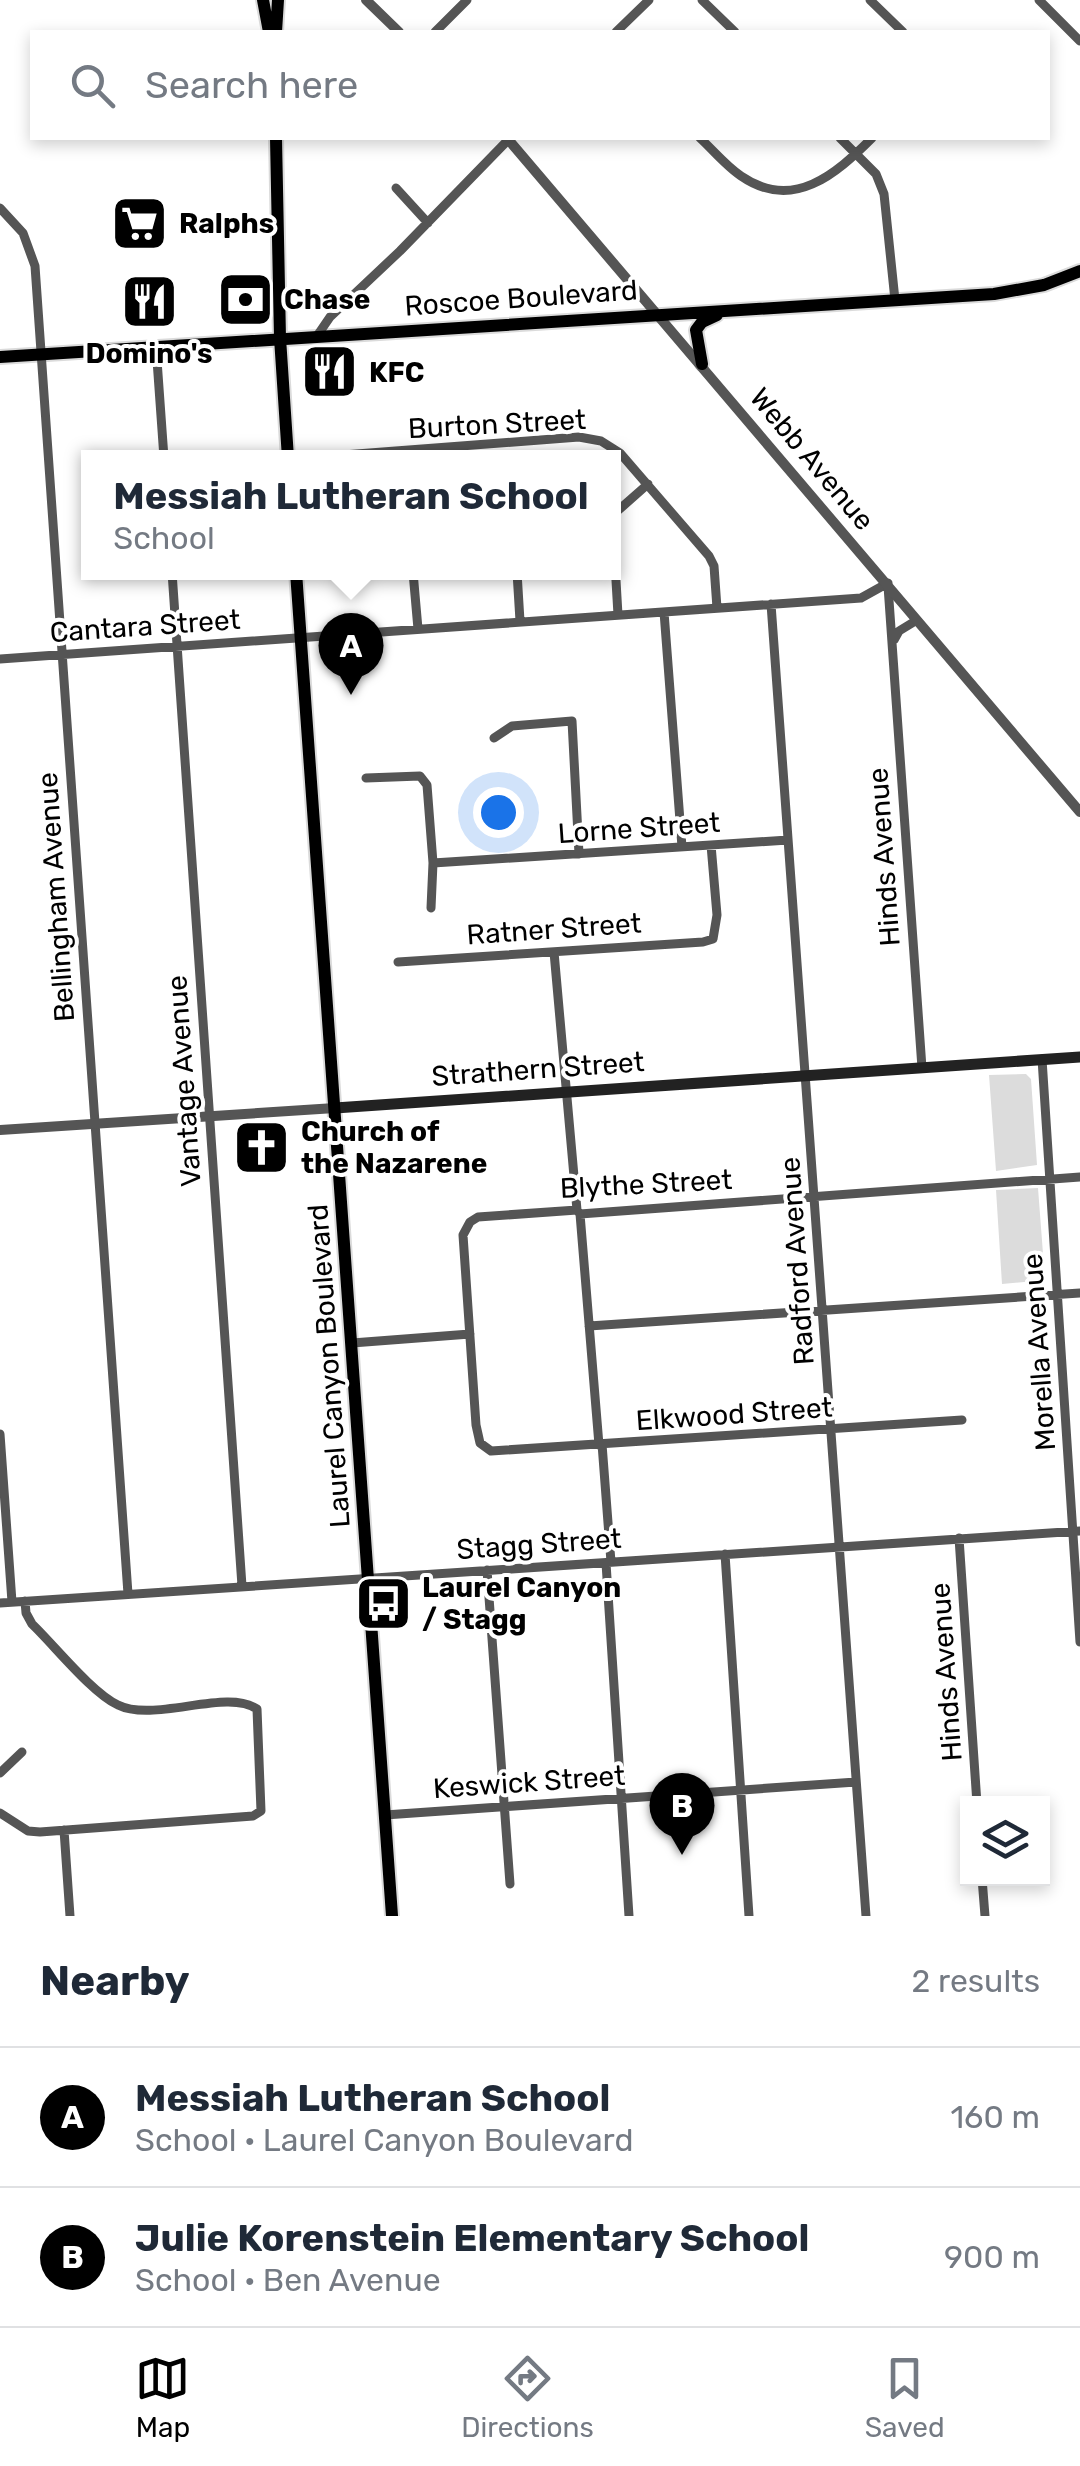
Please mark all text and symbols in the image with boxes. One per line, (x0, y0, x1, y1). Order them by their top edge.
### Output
search box (30, 30, 1050, 140)
icon: search (65, 58, 120, 113)
text: Search here (145, 62, 358, 108)
supermarket icon: Ralphs (110, 193, 170, 253)
place label: Ralphs (179, 207, 274, 240)
bank icon: Chase (215, 269, 275, 329)
restaurant icon: Domino's (119, 272, 179, 332)
street label: Roscoe Boulevard (403, 273, 639, 323)
place label: Chase (284, 283, 371, 316)
place label: Domino's (85, 337, 213, 370)
restaurant icon: KFC (300, 342, 360, 402)
place label: KFC (369, 356, 424, 389)
street label: Webb Avenue (743, 381, 881, 537)
street label: Burton Street (407, 403, 587, 445)
popup (81, 450, 621, 580)
text: Messiah Lutheran School (113, 473, 589, 519)
text: School (113, 519, 215, 557)
street label: Cantara Street (49, 603, 241, 649)
pin: A (318, 612, 384, 695)
street label: Hinds Avenue (861, 767, 907, 947)
street label: Bellingham Avenue (31, 771, 81, 1023)
your location (473, 787, 524, 838)
street label: Lorne Street (557, 806, 721, 850)
street label: Ratner Street (466, 906, 643, 952)
street label: Vantage Avenue (160, 974, 208, 1188)
street label: Strathern Street (431, 1045, 646, 1093)
place label: Church of the Nazarene (301, 1115, 487, 1180)
church icon: Church of the Nazarene (232, 1117, 292, 1177)
street label: Radford Avenue (773, 1156, 821, 1366)
street label: Blythe Street (559, 1163, 733, 1205)
street label: Laurel Canyon Boulevard (301, 1203, 357, 1529)
street label: Morella Avenue (1016, 1252, 1062, 1452)
street label: Elkwood Street (635, 1391, 833, 1437)
street label: Stagg Street (456, 1522, 623, 1566)
place label: Laurel Canyon / Stagg (422, 1571, 621, 1636)
bus stop icon: Laurel Canyon / Stagg (353, 1573, 413, 1633)
street label: Hinds Avenue (923, 1582, 969, 1762)
street label: Keswick Street (432, 1759, 626, 1805)
pin: B (650, 1772, 714, 1855)
map controls (960, 1796, 1050, 1886)
button: layers (960, 1796, 1050, 1886)
text: Nearby (40, 1956, 190, 2006)
text: 2 results (911, 1962, 1040, 2000)
text: Messiah Lutheran School (135, 2075, 610, 2121)
text: A (61, 2098, 84, 2136)
text: 160 m (950, 2098, 1040, 2136)
text: School · Laurel Canyon Boulevard (135, 2121, 633, 2159)
text: Julie Korenstein Elementary School (135, 2215, 809, 2261)
text: B (61, 2238, 84, 2276)
text: 900 m (944, 2238, 1040, 2276)
text: School · Ben Avenue (135, 2261, 441, 2299)
tab: Map (135, 2351, 190, 2444)
tab: Directions (461, 2351, 594, 2444)
tab: Saved (865, 2351, 945, 2444)

